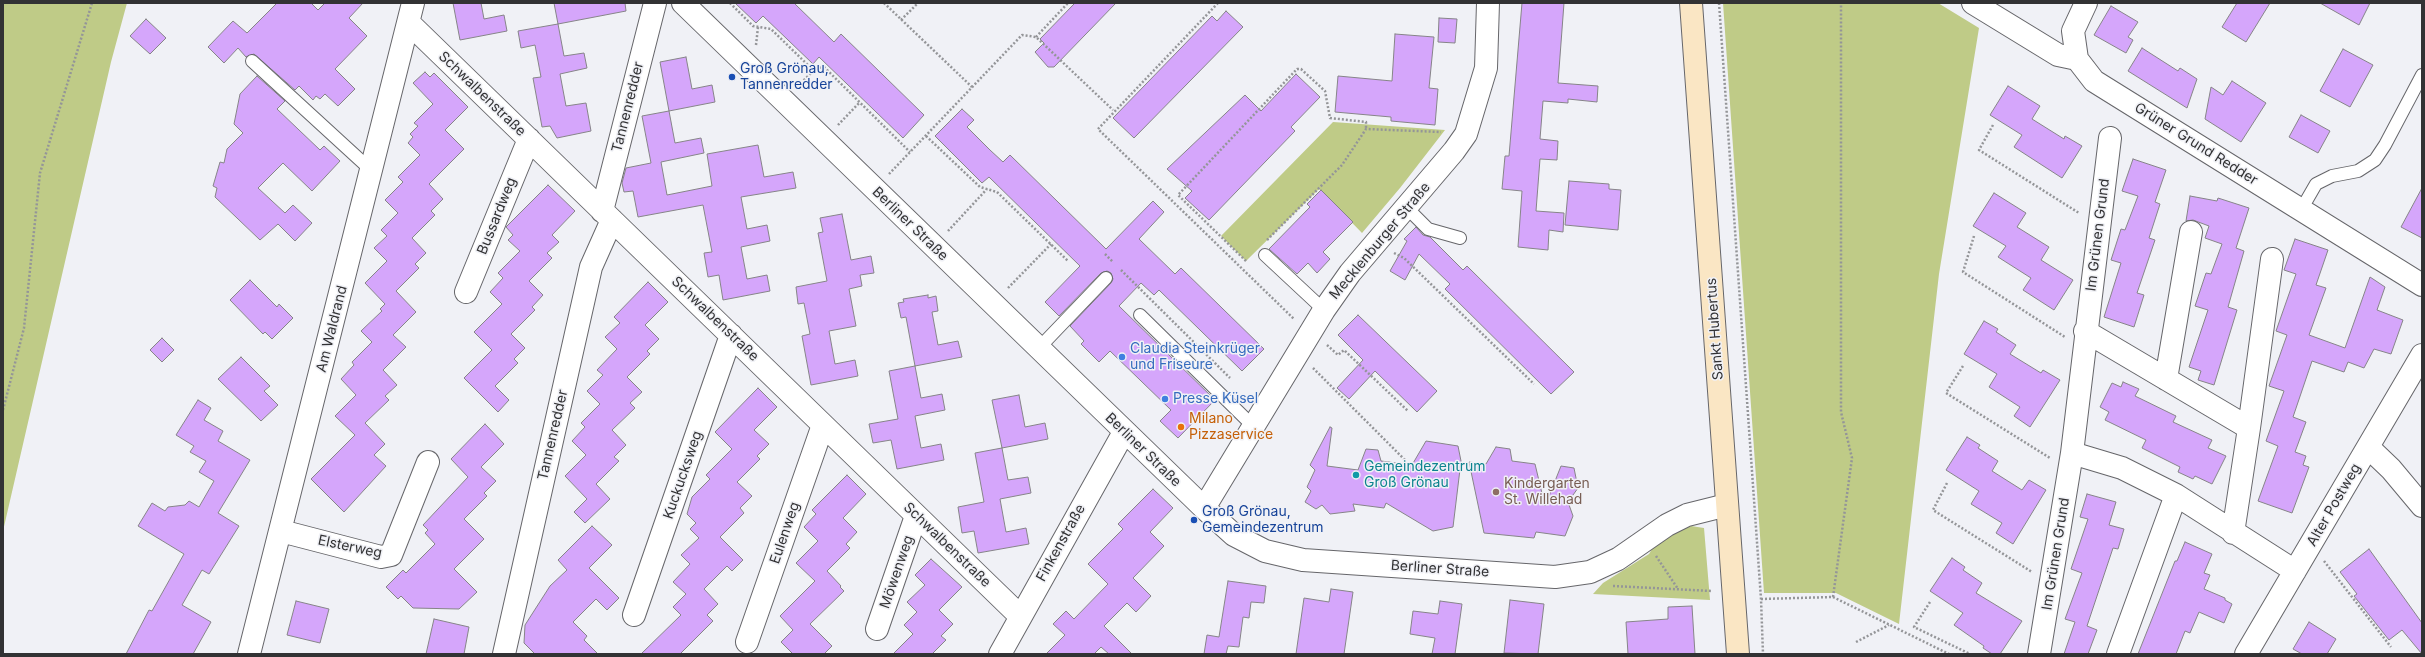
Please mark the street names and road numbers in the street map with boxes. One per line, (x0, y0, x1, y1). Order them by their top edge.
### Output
street label: Schwalbenstraße (435, 48, 529, 140)
street label: Tannenredder (609, 60, 647, 154)
street label: Grüner Grund Redder (2131, 99, 2261, 189)
street label: Bussardweg (474, 175, 520, 257)
street label: Im Grünen Grund (2083, 178, 2113, 292)
street label: Mecklenburger Straße (1326, 179, 1434, 303)
street label: Berliner Straße (869, 184, 951, 264)
street label: Schwalbenstraße (668, 273, 762, 365)
street label: Sankt Hubertus (1703, 277, 1727, 381)
street label: Am Waldrand (313, 284, 351, 374)
street label: Tannenredder (534, 388, 572, 482)
street label: Berliner Straße (1102, 410, 1184, 490)
street label: Kuckucksweg (660, 429, 706, 521)
street label: Alter Postweg (2304, 461, 2364, 549)
street label: Im Grünen Grund (2039, 497, 2073, 611)
street label: Schwalbenstraße (900, 499, 994, 591)
street label: Eulenweg (767, 500, 803, 566)
street label: Finkenstraße (1033, 501, 1089, 585)
street label: Elsterweg (316, 532, 384, 562)
street label: Möwenweg (877, 533, 917, 611)
street label: Berliner Straße (1390, 557, 1490, 581)

